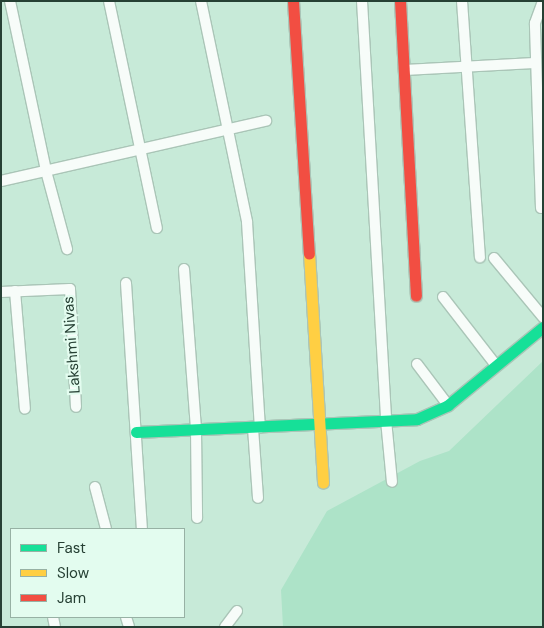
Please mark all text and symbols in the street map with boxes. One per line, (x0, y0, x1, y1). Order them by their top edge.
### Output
street label: Lakshmi Nivas (60, 296, 84, 394)
legend (10, 528, 185, 618)
text: Fast (57, 538, 86, 558)
text: Slow (57, 563, 89, 583)
text: Jam (57, 588, 86, 608)

